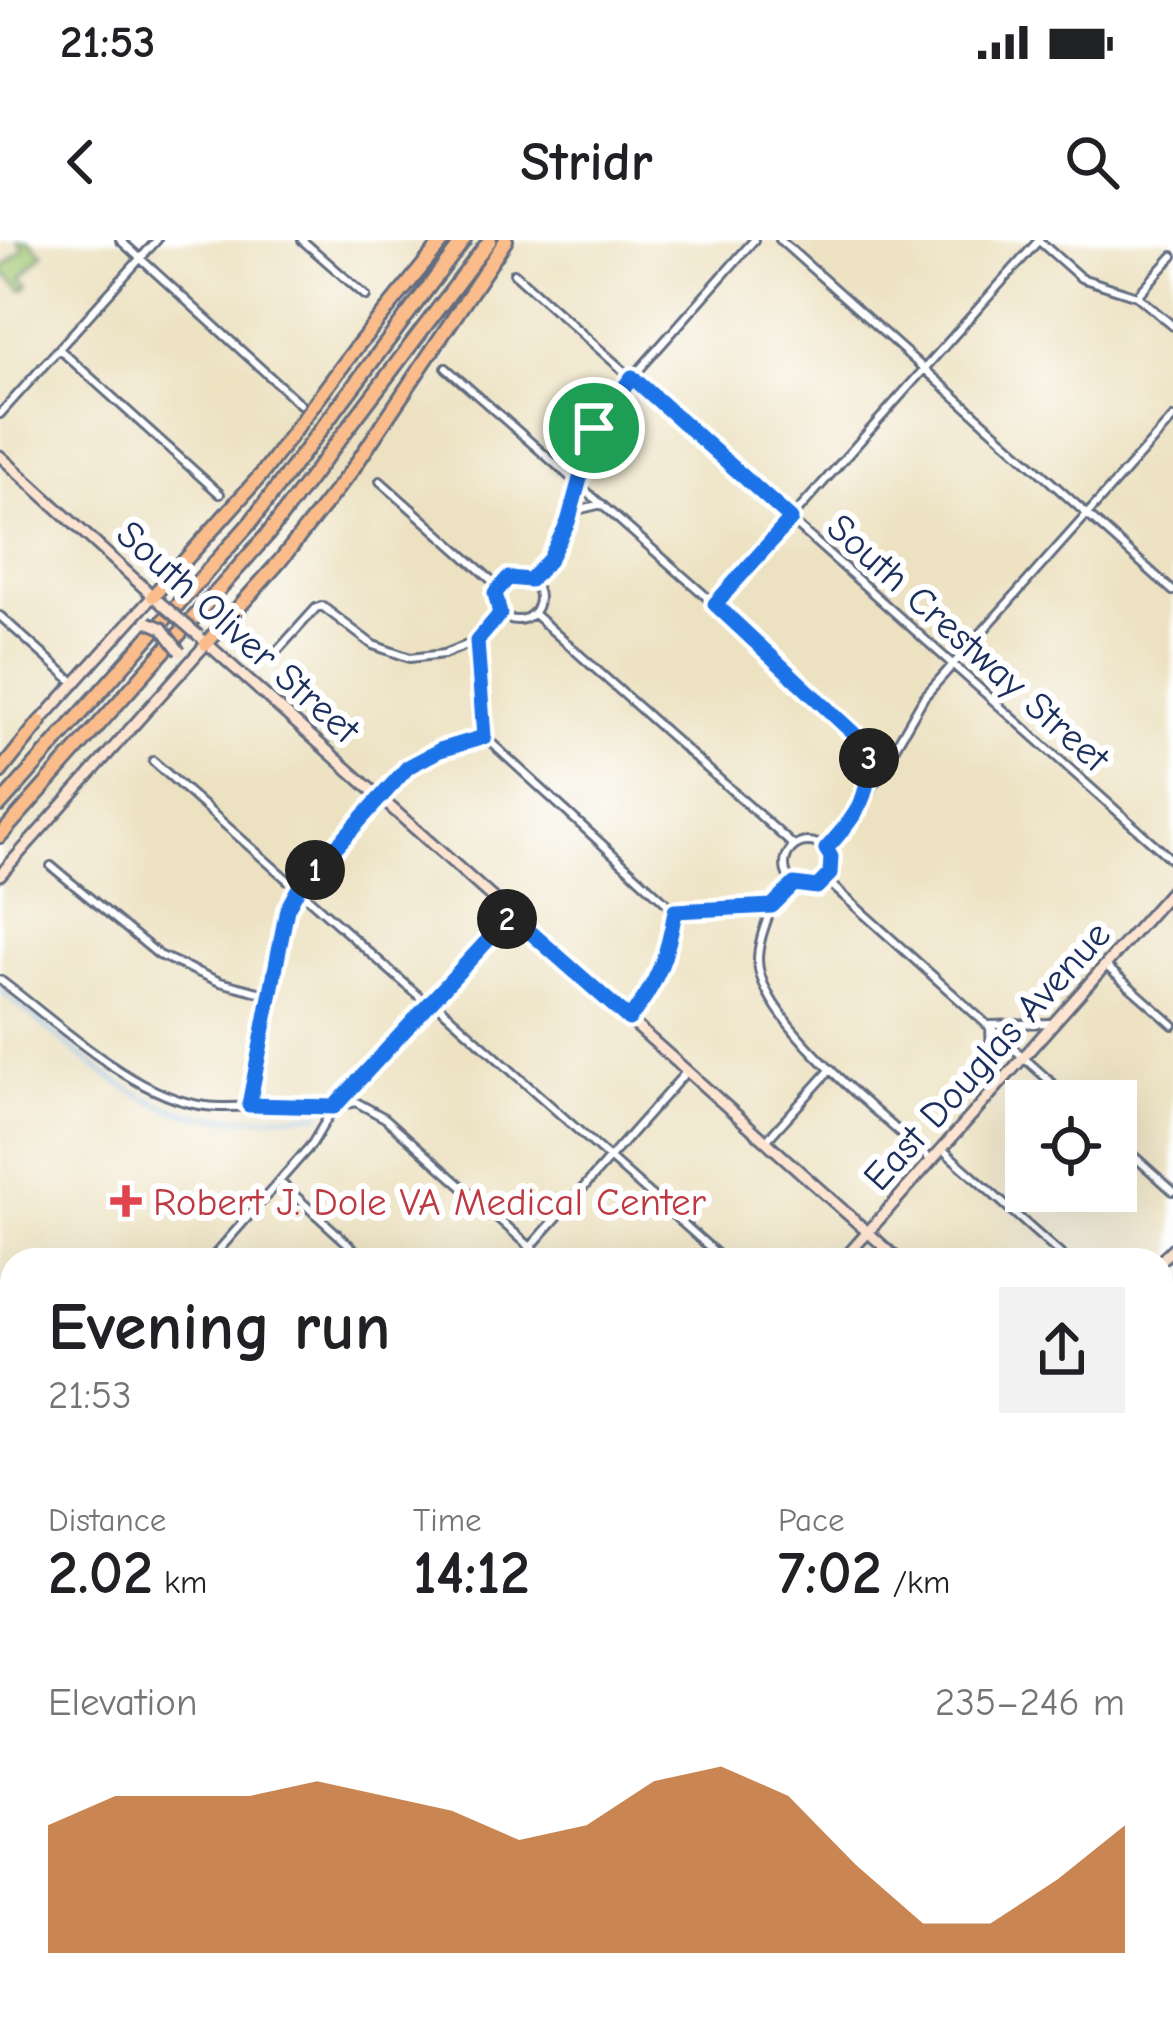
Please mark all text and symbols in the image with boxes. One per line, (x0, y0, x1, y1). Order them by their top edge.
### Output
text: 21:53 (60, 16, 156, 68)
icon: back (48, 129, 114, 195)
icon: search (1059, 129, 1125, 195)
text: Stridr (520, 131, 653, 194)
pin (543, 377, 645, 479)
icon: arrive (561, 395, 627, 461)
street label: South Crestway Street (818, 505, 1120, 783)
street label: South Oliver Street (107, 511, 370, 754)
pin: 3 (839, 728, 899, 788)
text: 3 (861, 739, 877, 777)
pin: 1 (285, 840, 345, 900)
text: 1 (309, 851, 321, 889)
pin: 2 (477, 889, 537, 949)
text: 2 (499, 900, 515, 938)
street label: East Douglas Avenue (854, 912, 1120, 1200)
map controls (1005, 1080, 1137, 1212)
button: locate (1005, 1080, 1137, 1212)
place label: Robert J. Dole VA Medical Center (153, 1180, 707, 1225)
marker: Robert J. Dole VA Medical Center (110, 1185, 142, 1217)
button: share (999, 1287, 1125, 1413)
text: Evening run (48, 1290, 390, 1366)
text: 21:53 (48, 1373, 132, 1418)
text: Distance (48, 1501, 166, 1539)
text: Time (413, 1501, 482, 1539)
text: Pace (778, 1501, 845, 1539)
text: 2.02 (48, 1539, 153, 1608)
text: 14:12 (413, 1539, 530, 1608)
text: 7:02 (778, 1539, 882, 1608)
text: km (153, 1563, 207, 1601)
text: /km (882, 1563, 950, 1601)
text: Elevation (48, 1680, 197, 1725)
text: 235–246 m (935, 1680, 1125, 1725)

